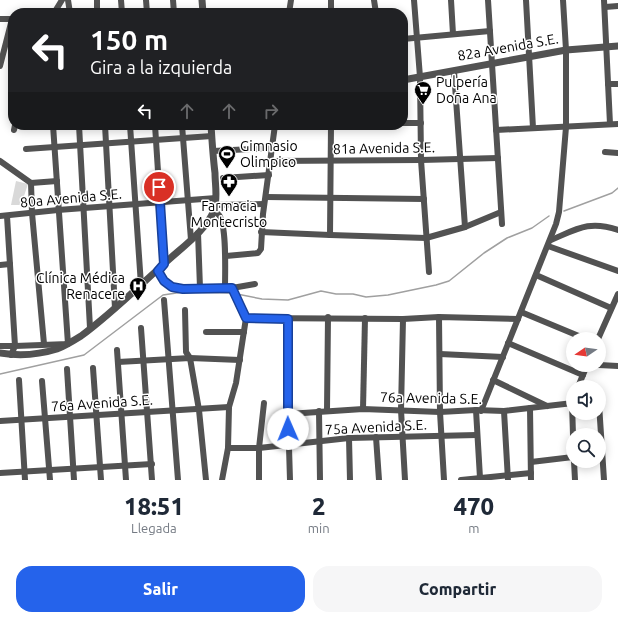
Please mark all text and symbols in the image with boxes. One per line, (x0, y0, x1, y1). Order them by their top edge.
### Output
icon: left (24, 24, 76, 76)
text: 150 m (90, 24, 168, 55)
street label: 82a Avenida S.E. (456, 30, 560, 64)
text: Gira a la izquierda (90, 57, 232, 77)
place label: Pulpería Doña Ana (436, 74, 497, 106)
supermarket icon: Pulpería Doña Ana (413, 80, 433, 105)
icon: left (134, 100, 156, 122)
icon: ahead (176, 100, 198, 122)
icon: ahead (218, 100, 240, 122)
icon: right (260, 100, 282, 122)
place label: Gimnasio Olimpico (240, 138, 298, 170)
street label: 81a Avenida S.E. (333, 139, 435, 157)
sports icon: Gimnasio Olimpico (217, 144, 237, 169)
pin (142, 170, 176, 204)
pharmacy icon: Farmacia Montecristo (219, 172, 239, 197)
icon: arrive (148, 176, 170, 198)
street label: 80a Avenida S.E. (19, 186, 123, 210)
place label: Farmacia Montecristo (191, 198, 267, 230)
place label: Clínica Médica Renacere (36, 270, 125, 302)
hospital icon: Clínica Médica Renacere (128, 276, 148, 301)
north arrow (566, 332, 606, 372)
map controls (566, 332, 606, 468)
button: sound (566, 380, 606, 420)
street label: 76a Avenida S.E. (380, 389, 482, 407)
street label: 76a Avenida S.E. (51, 391, 153, 415)
position arrow (267, 408, 309, 450)
street label: 75a Avenida S.E. (325, 416, 427, 438)
button: search (566, 428, 606, 468)
text: 18:51 (124, 493, 184, 520)
text: 2 (312, 493, 325, 520)
text: 470 (454, 493, 494, 520)
text: Llegada (131, 521, 177, 535)
text: min (308, 521, 330, 535)
text: m (468, 521, 479, 535)
button: Salir (16, 566, 305, 612)
button: Compartir (313, 566, 602, 612)

